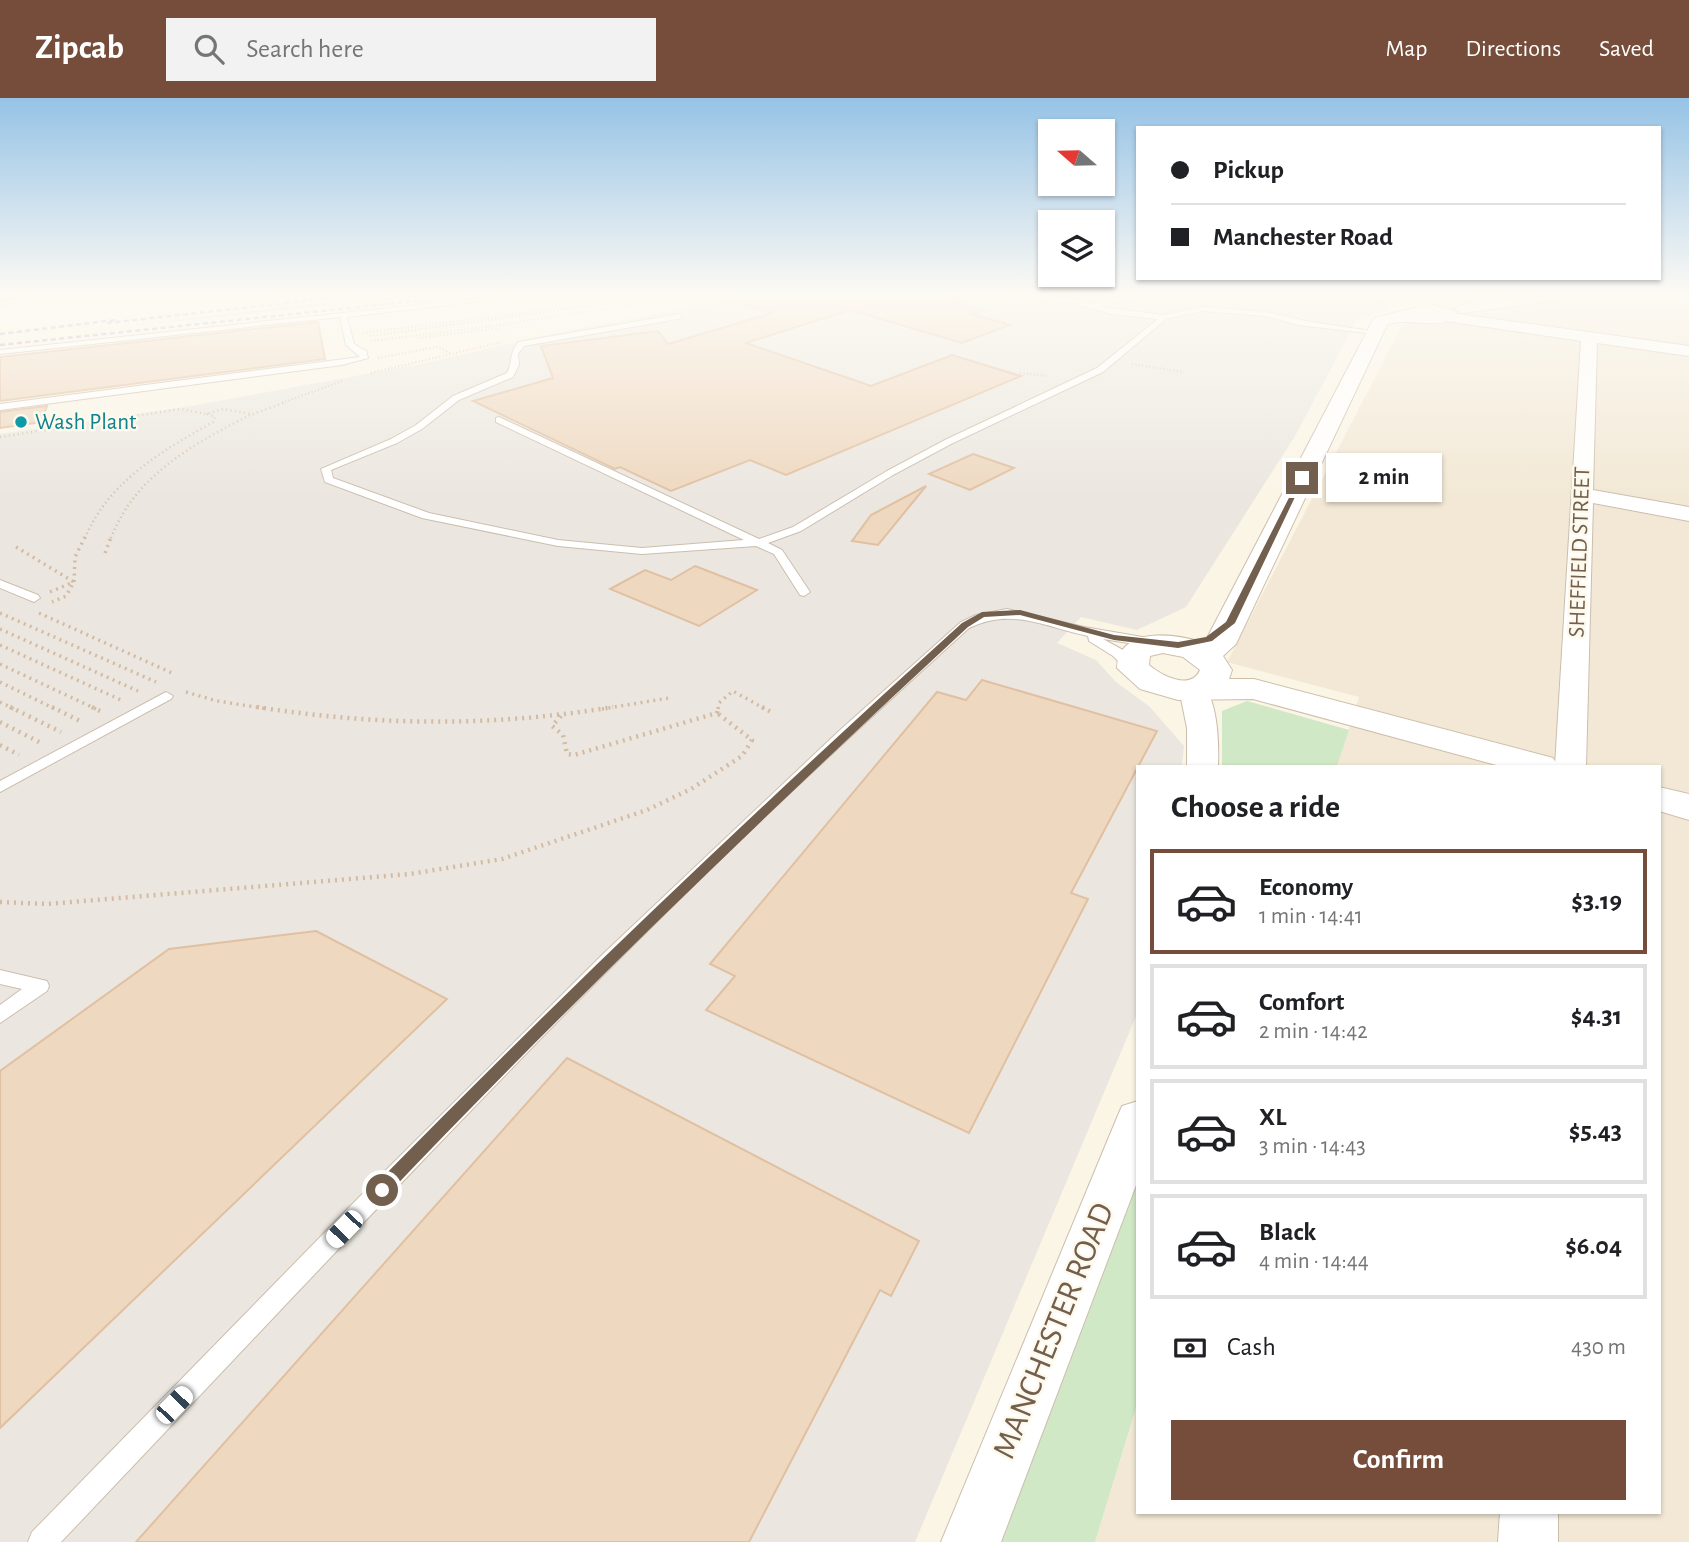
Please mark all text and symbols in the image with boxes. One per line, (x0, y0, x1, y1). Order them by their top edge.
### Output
search box (166, 18, 656, 81)
icon: search (190, 30, 228, 68)
text: Zipcab (35, 32, 124, 65)
text: Search here (246, 36, 364, 62)
text: Map (1385, 37, 1427, 61)
text: Directions (1465, 37, 1561, 61)
text: Saved (1599, 37, 1654, 61)
north arrow (1038, 119, 1115, 196)
map controls (1038, 119, 1115, 287)
text: Pickup (1213, 157, 1284, 183)
button: layers (1038, 210, 1115, 287)
text: Manchester Road (1213, 224, 1393, 250)
place label: Wash Plant (35, 411, 137, 434)
marker: Wash Plant (13, 414, 29, 430)
callout: 2 min (1326, 454, 1442, 502)
route end (1286, 462, 1318, 494)
text: 2 min (1358, 466, 1410, 489)
street label: SHEFFIELD STREET (1566, 466, 1594, 638)
text: Choose a ride (1171, 791, 1340, 823)
icon: car (1175, 870, 1238, 933)
text: Economy (1259, 874, 1353, 900)
text: $3.19 (1571, 888, 1622, 914)
text: 1 min · 14:41 (1259, 905, 1363, 928)
icon: car (1175, 985, 1238, 1048)
text: Comfort (1259, 989, 1344, 1015)
text: $4.31 (1571, 1003, 1622, 1029)
text: 2 min · 14:42 (1259, 1020, 1368, 1043)
icon: car (1175, 1100, 1238, 1163)
text: XL (1259, 1104, 1286, 1130)
text: $5.43 (1569, 1118, 1622, 1144)
text: 3 min · 14:43 (1259, 1135, 1366, 1158)
route start (366, 1174, 398, 1206)
street label: MANCHESTER ROAD (988, 1198, 1120, 1464)
car (322, 1207, 367, 1251)
icon: car (1175, 1215, 1238, 1278)
text: Black (1259, 1219, 1316, 1245)
text: $6.04 (1565, 1233, 1622, 1259)
text: 4 min · 14:44 (1259, 1250, 1369, 1273)
icon: cash (1171, 1329, 1209, 1367)
text: Cash (1227, 1334, 1276, 1360)
text: 430 m (1571, 1336, 1626, 1359)
car (152, 1383, 197, 1427)
button: Confirm (1171, 1420, 1626, 1500)

